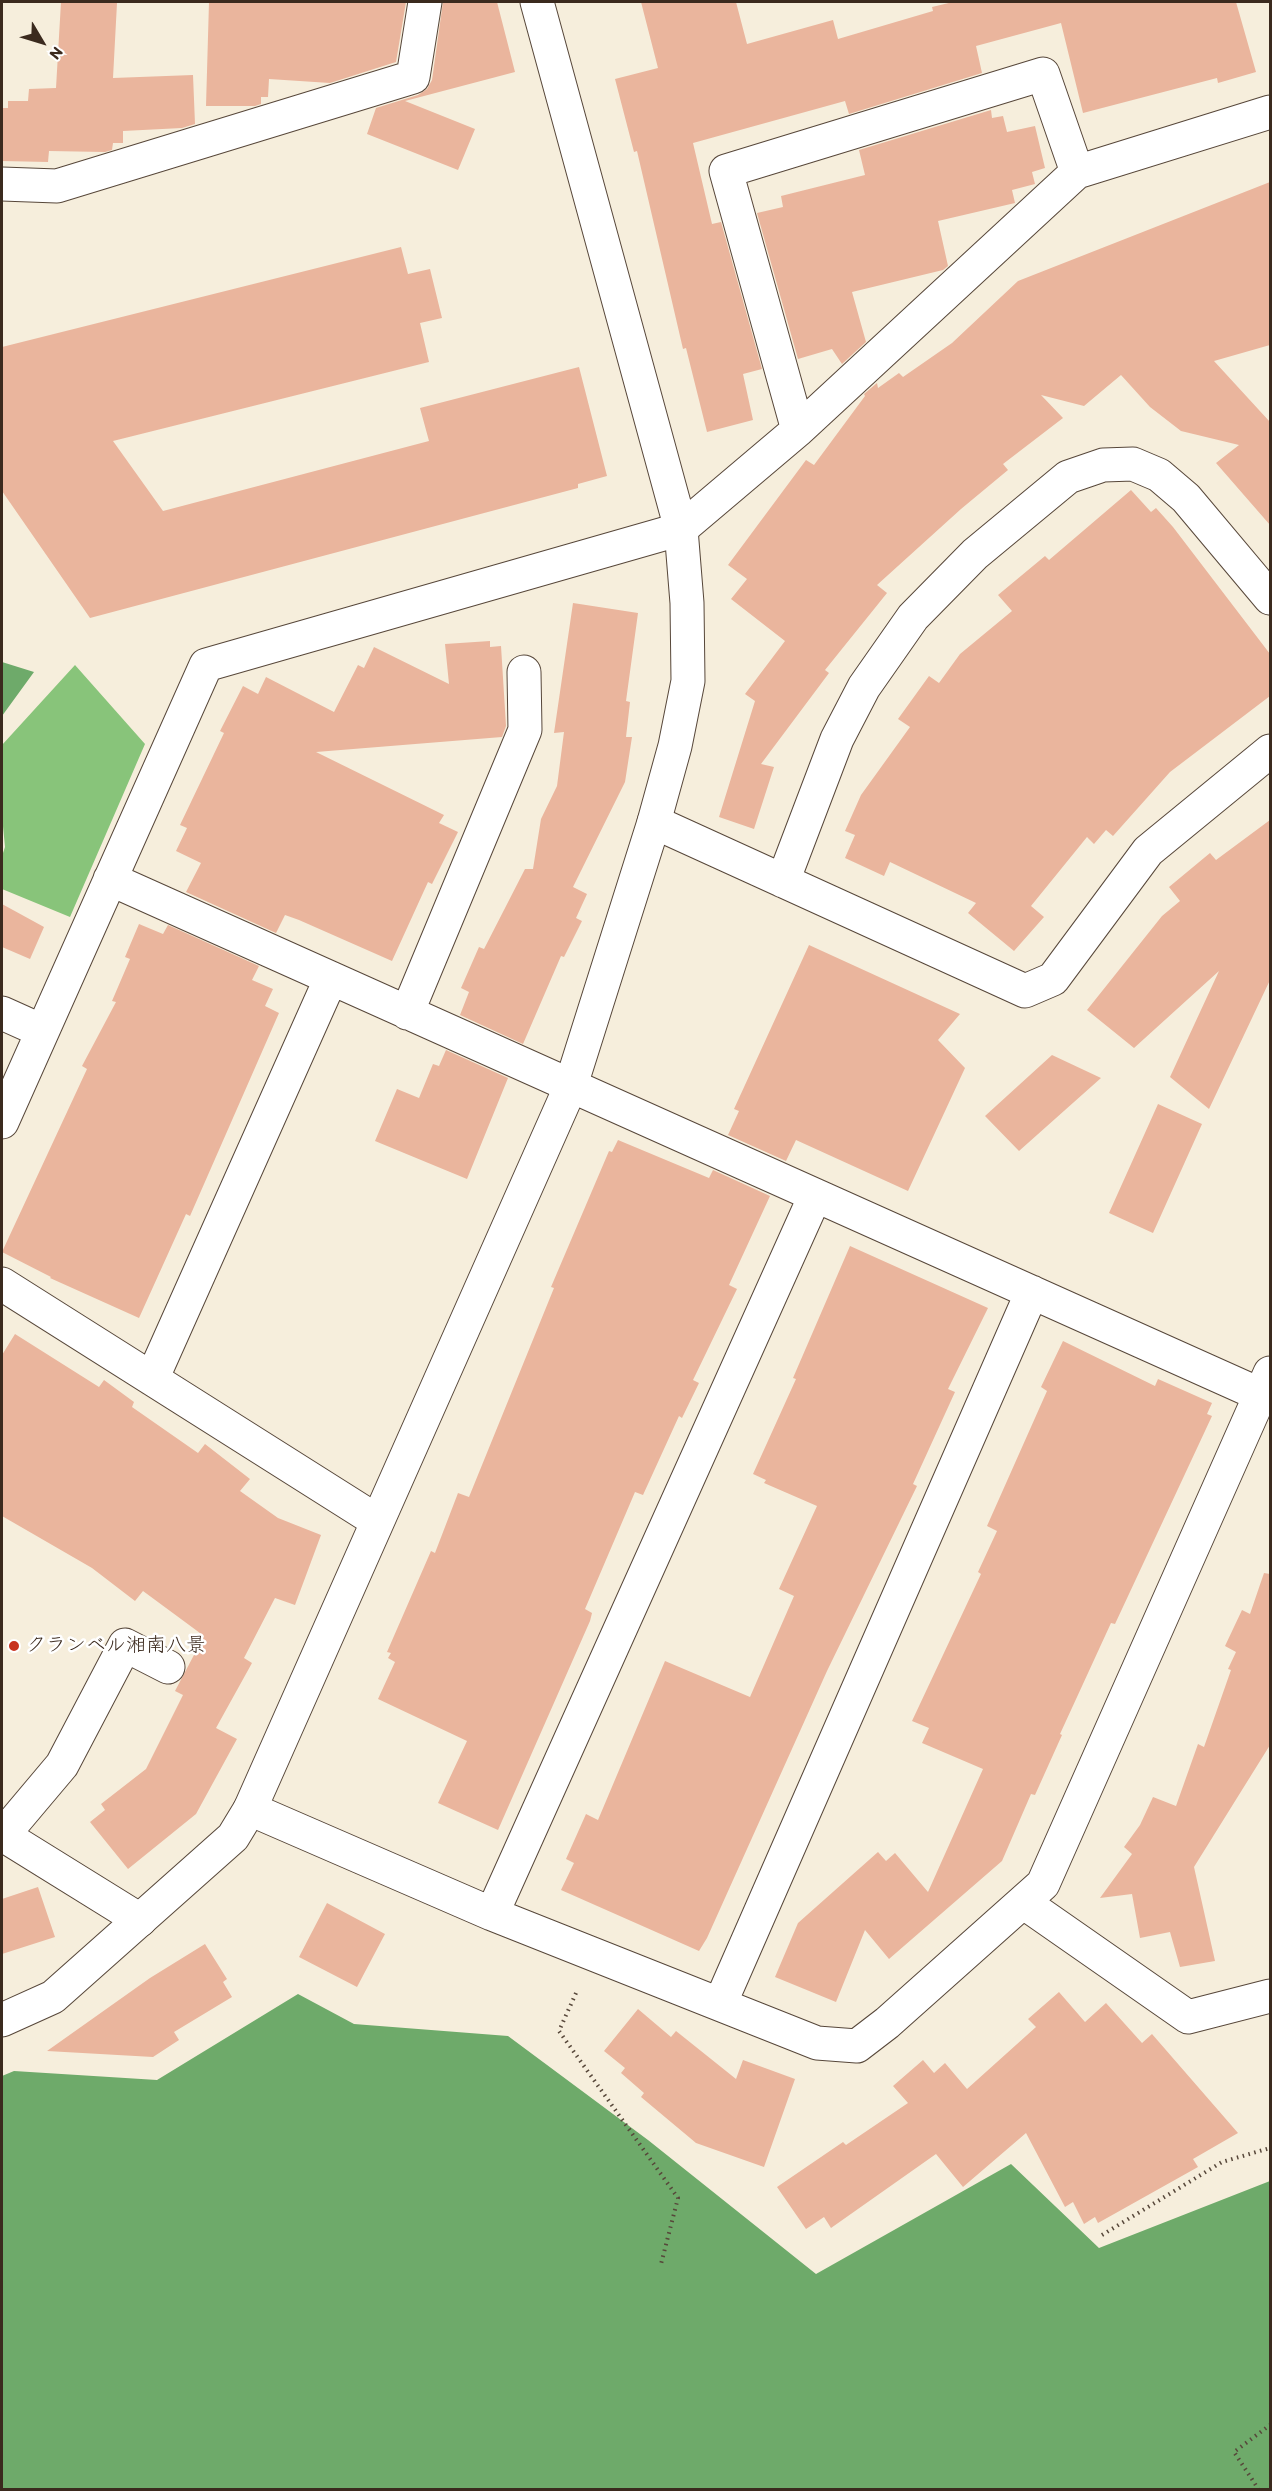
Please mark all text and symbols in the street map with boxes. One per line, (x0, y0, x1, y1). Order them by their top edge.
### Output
north arrow (12, 12, 72, 72)
text: N (46, 43, 67, 63)
place label: クランベル湘南八景 (26, 1634, 206, 1658)
marker: クランベル湘南八景 (7, 1639, 21, 1653)

